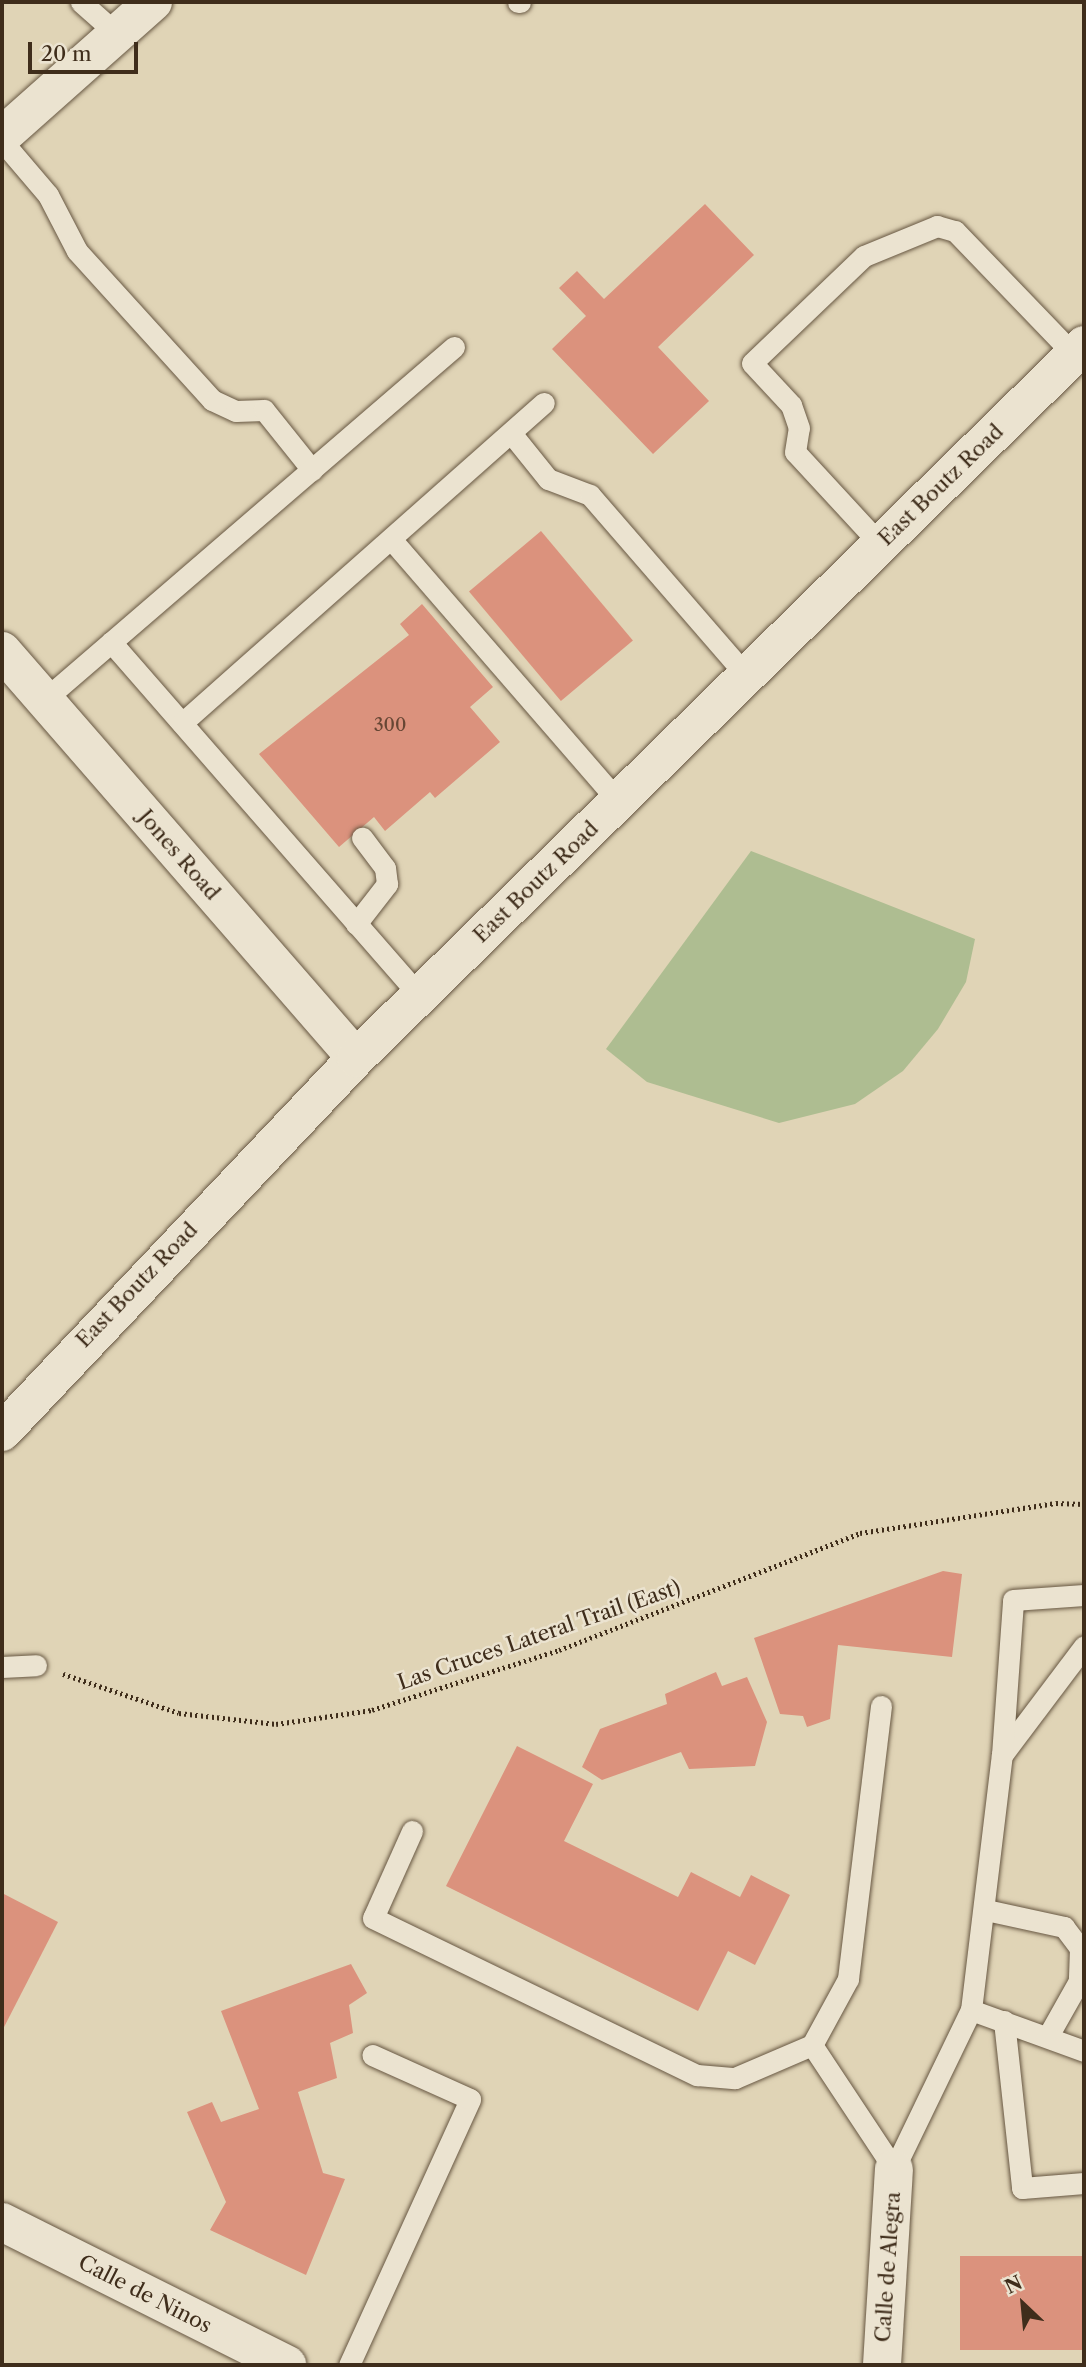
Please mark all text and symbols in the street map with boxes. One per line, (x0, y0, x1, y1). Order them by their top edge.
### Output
scale bar (32, 28, 142, 72)
text: 20 m (41, 41, 92, 66)
street label: East Boutz Road (873, 419, 1009, 551)
house number: 300 (374, 714, 406, 736)
street label: Jones Road (133, 805, 225, 905)
street label: East Boutz Road (468, 816, 604, 948)
street label: East Boutz Road (71, 1217, 203, 1353)
street label: Las Cruces Lateral Trail (East) (394, 1575, 684, 1695)
street label: Calle de Alegra (870, 2190, 906, 2344)
street label: Calle de Ninos (74, 2250, 216, 2338)
north arrow (988, 2269, 1058, 2339)
text: N (1001, 2271, 1026, 2299)

